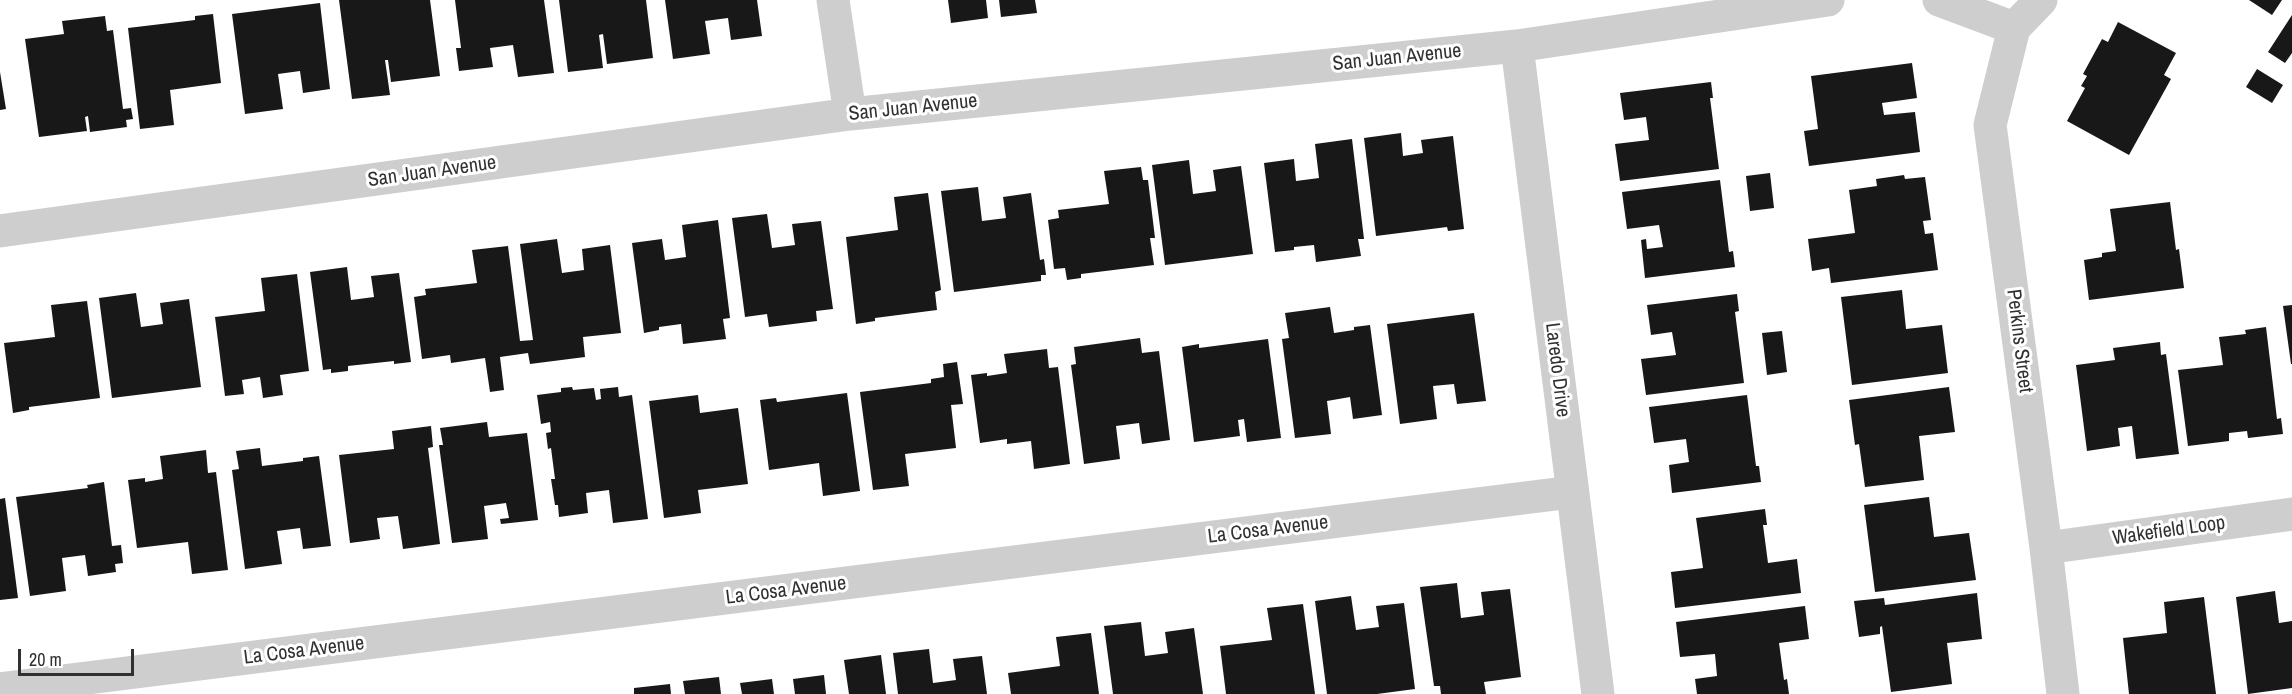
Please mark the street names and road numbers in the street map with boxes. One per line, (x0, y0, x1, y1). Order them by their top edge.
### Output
street label: San Juan Avenue (1331, 39, 1463, 77)
street label: San Juan Avenue (847, 89, 979, 127)
street label: San Juan Avenue (366, 151, 498, 193)
street label: Perkins Street (2001, 288, 2037, 394)
street label: Laredo Drive (1539, 321, 1575, 419)
street label: La Cosa Avenue (1206, 511, 1330, 549)
street label: Wakefield Loop (2111, 511, 2227, 551)
street label: La Cosa Avenue (724, 572, 848, 610)
street label: La Cosa Avenue (242, 632, 366, 670)

